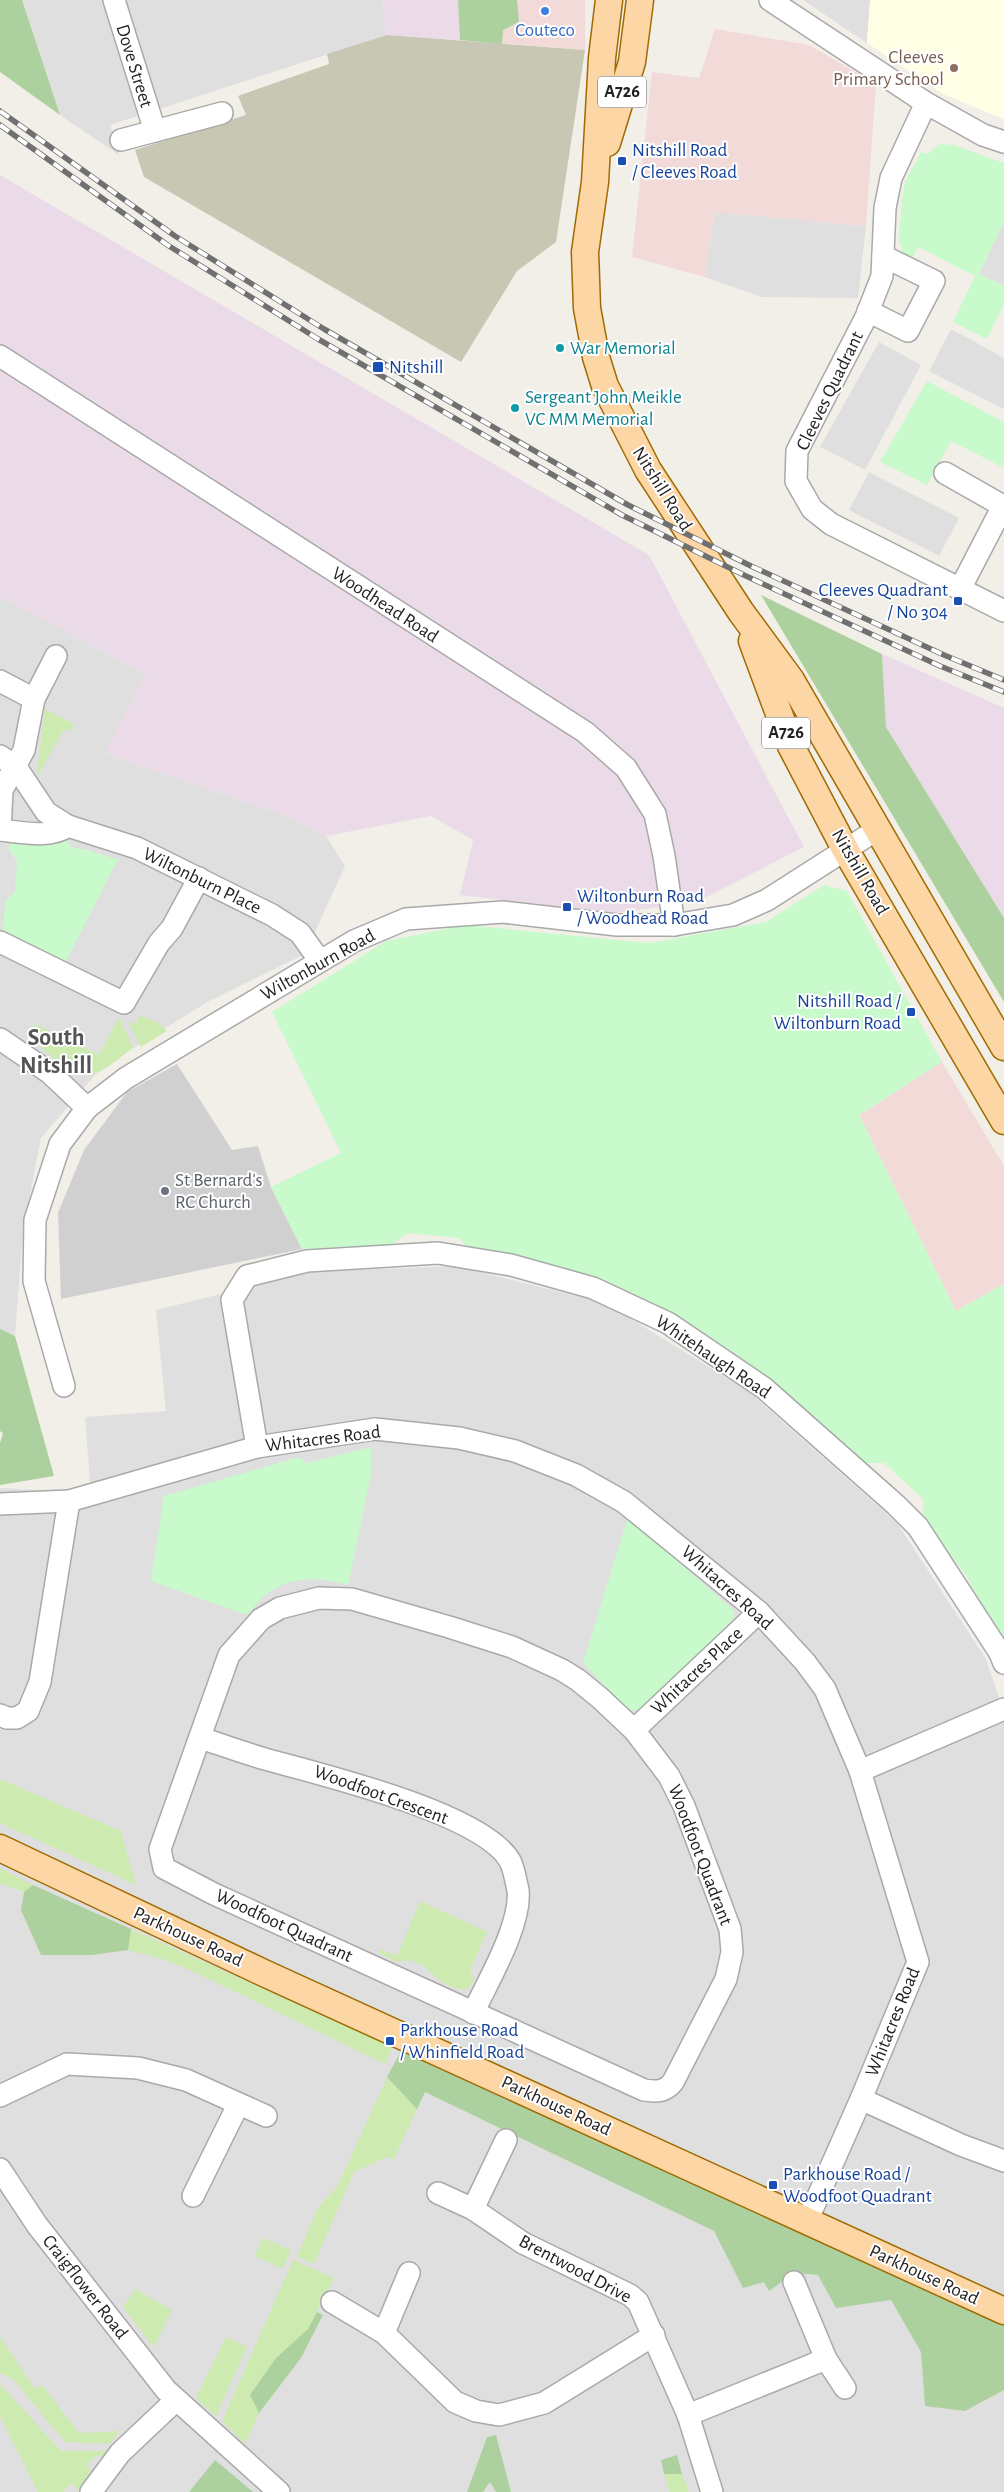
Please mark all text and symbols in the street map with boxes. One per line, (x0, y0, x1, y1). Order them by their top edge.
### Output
marker: Couteco (539, 5, 551, 17)
place label: Couteco (515, 21, 575, 40)
street label: Dove Street (112, 22, 156, 110)
place label: Cleeves Primary School (833, 48, 944, 89)
marker: Cleeves Primary School (948, 62, 960, 74)
road number: A726 (598, 76, 646, 108)
place label: Nitshill Road / Cleeves Road (632, 141, 737, 182)
marker: Nitshill Road / Cleeves Road (616, 155, 628, 167)
street label: Cleeves Quadrant (793, 329, 867, 453)
place label: War Memorial (570, 339, 676, 358)
marker: War Memorial (554, 342, 566, 354)
place label: Nitshill (389, 358, 444, 377)
marker: Nitshill (371, 360, 385, 374)
place label: Sergeant John Meikle VC MM Memorial (525, 388, 682, 429)
marker: Sergeant John Meikle VC MM Memorial (509, 402, 521, 414)
street label: Nitshill Road (629, 443, 695, 535)
street label: Woodhead Road (328, 564, 442, 646)
place label: Cleeves Quadrant / No 304 (818, 581, 948, 622)
marker: Cleeves Quadrant / No 304 (952, 595, 964, 607)
road number: A726 (762, 718, 810, 748)
street label: Nitshill Road (828, 826, 892, 918)
street label: Wiltonburn Place (140, 844, 264, 918)
place label: Wiltonburn Road / Woodhead Road (577, 887, 709, 928)
marker: Wiltonburn Road / Woodhead Road (561, 901, 573, 913)
street label: Wiltonburn Road (258, 926, 378, 1004)
place label: Nitshill Road / Wiltonburn Road (774, 992, 902, 1033)
marker: Nitshill Road / Wiltonburn Road (905, 1006, 917, 1018)
district label: South Nitshill (20, 1026, 92, 1078)
place label: St Bernard's RC Church (175, 1171, 263, 1212)
marker: St Bernard's RC Church (159, 1185, 171, 1197)
street label: Whitehaugh Road (652, 1312, 774, 1402)
street label: Whitacres Road (264, 1422, 382, 1456)
street label: Whitacres Road (678, 1542, 777, 1634)
street label: Whitacres Place (647, 1624, 747, 1718)
street label: Woodfoot Crescent (311, 1762, 451, 1828)
street label: Woodfoot Quadrant (664, 1782, 736, 1928)
street label: Woodfoot Quadrant (213, 1886, 355, 1966)
street label: Parkhouse Road (130, 1903, 246, 1971)
street label: Whitacres Road (862, 1964, 924, 2079)
place label: Parkhouse Road / Whinfield Road (400, 2021, 524, 2062)
marker: Parkhouse Road / Whinfield Road (384, 2035, 396, 2047)
street label: Parkhouse Road (498, 2072, 614, 2140)
place label: Parkhouse Road / Woodfoot Quadrant (783, 2165, 932, 2206)
marker: Parkhouse Road / Woodfoot Quadrant (767, 2179, 779, 2191)
street label: Craigflower Road (39, 2231, 131, 2343)
street label: Brentwood Drive (516, 2231, 634, 2307)
street label: Parkhouse Road (866, 2241, 982, 2309)

